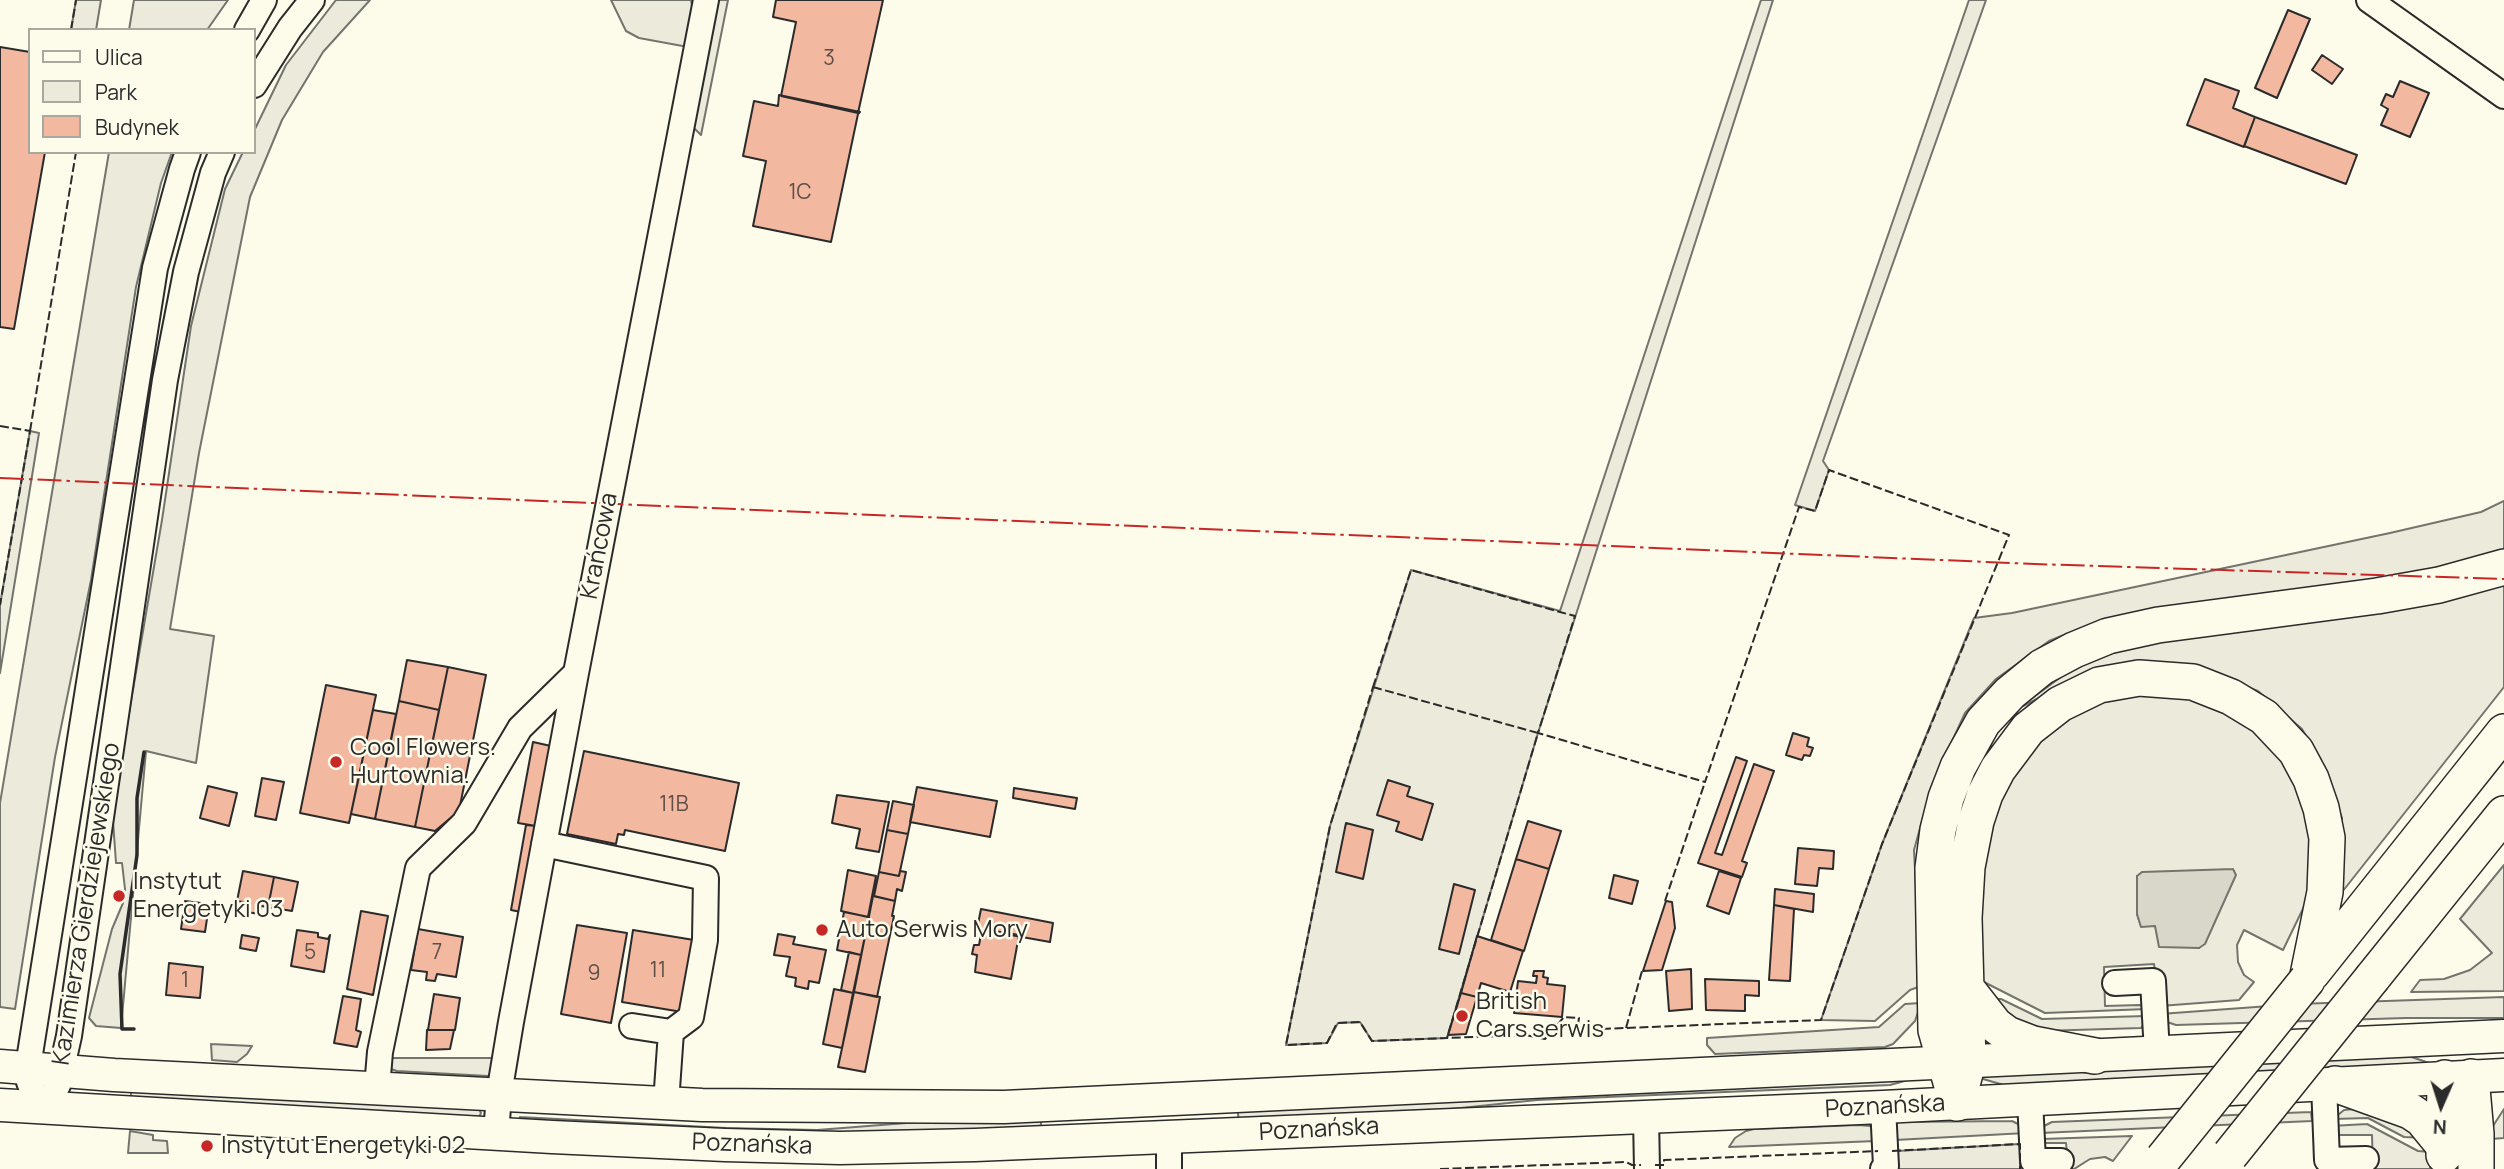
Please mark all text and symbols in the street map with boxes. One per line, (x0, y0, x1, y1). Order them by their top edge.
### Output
legend (28, 28, 256, 154)
text: Ulica (95, 43, 143, 71)
house number: 3 (823, 46, 835, 72)
text: Park (95, 78, 137, 106)
text: Budynek (95, 113, 179, 141)
house number: 1C (788, 180, 812, 206)
street label: Krańcowa (576, 490, 624, 602)
place label: Cool Flowers. Hurtownia. (350, 734, 496, 790)
street label: Kazimierza Gierdziejewskiego (47, 741, 127, 1067)
marker: Cool Flowers. Hurtownia. (328, 754, 344, 770)
house number: 11B (659, 792, 689, 818)
place label: Instytut Energetyki 03 (133, 868, 283, 924)
marker: Instytut Energetyki 03 (111, 888, 127, 904)
place label: Auto Serwis Mory (836, 916, 1028, 944)
marker: Auto Serwis Mory (814, 922, 830, 938)
house number: 5 (304, 940, 316, 966)
house number: 7 (432, 940, 442, 966)
house number: 11 (650, 958, 666, 984)
house number: 9 (587, 961, 601, 987)
house number: 1 (181, 968, 189, 994)
place label: British Cars serwis (1476, 988, 1604, 1044)
marker: British Cars serwis (1454, 1008, 1470, 1024)
north arrow (2406, 1071, 2476, 1141)
street label: Poznańska (1824, 1089, 1946, 1125)
street label: Poznańska (1258, 1112, 1380, 1148)
text: N (2432, 1114, 2447, 1140)
street label: Poznańska (691, 1129, 813, 1161)
place label: Instytut Energetyki 02 (221, 1132, 465, 1160)
marker: Instytut Energetyki 02 (199, 1138, 215, 1154)

